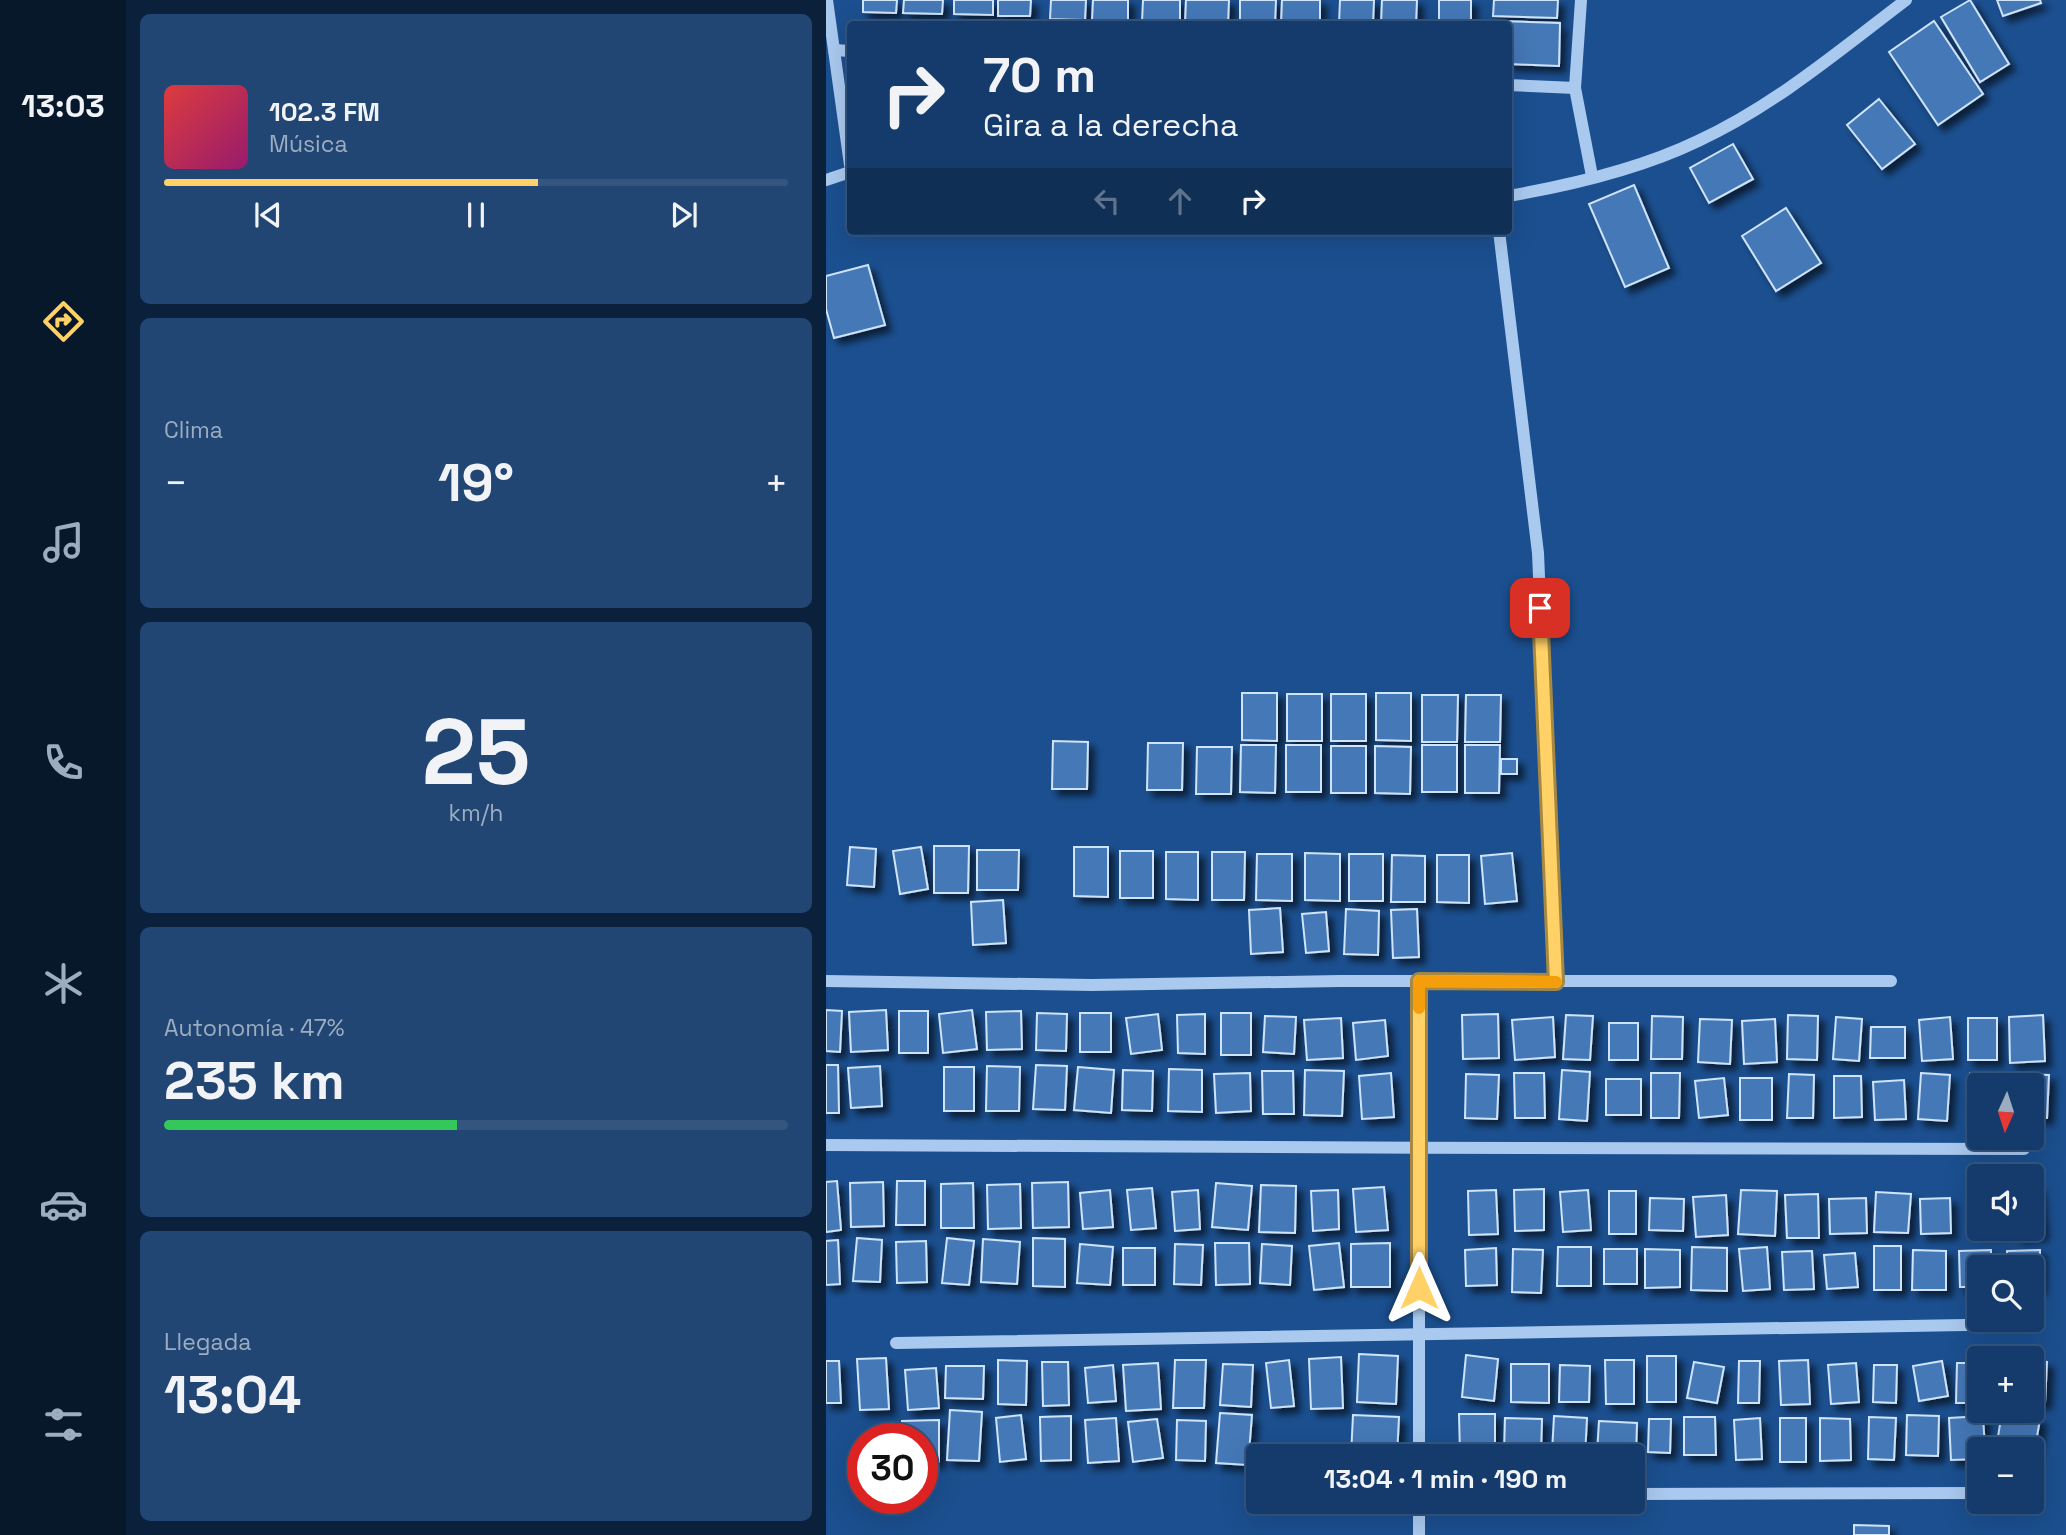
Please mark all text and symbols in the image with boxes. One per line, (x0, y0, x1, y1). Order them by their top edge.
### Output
text: 70 m (983, 44, 1096, 106)
icon: right (868, 49, 959, 140)
text: 13:03 (21, 86, 105, 126)
text: 102.3 FM (269, 95, 380, 129)
text: Gira a la derecha (983, 105, 1238, 145)
text: Música (269, 129, 348, 159)
icon: left (1088, 182, 1126, 220)
icon: ahead (1161, 182, 1199, 220)
icon: right (1234, 182, 1272, 220)
icon: previous (249, 196, 287, 234)
icon: pause (457, 196, 495, 234)
icon: next (665, 196, 703, 234)
icon: directions (39, 297, 88, 346)
text: Clima (164, 415, 223, 445)
text: 19° (438, 450, 514, 516)
text: − (164, 459, 188, 507)
text: + (764, 459, 788, 507)
icon: music (39, 518, 88, 567)
pin (1510, 578, 1570, 638)
icon: arrive (1521, 589, 1559, 627)
text: 25 (422, 694, 530, 811)
icon: phone (39, 738, 88, 787)
text: km/h (449, 798, 503, 828)
icon: climate (39, 959, 88, 1008)
text: Autonomía · 47% (164, 1013, 344, 1043)
text: 235 km (164, 1048, 345, 1114)
north arrow (1967, 1073, 2044, 1150)
map controls (1967, 1073, 2044, 1514)
button: sound (1967, 1164, 2044, 1241)
icon: car (39, 1180, 88, 1229)
position arrow (1382, 1251, 1456, 1325)
button: search (1967, 1255, 2044, 1332)
text: Llegada (164, 1327, 252, 1357)
button: + (1967, 1346, 2044, 1423)
text: 13:04 (164, 1362, 301, 1428)
icon: filters (39, 1400, 88, 1449)
speed limit sign: 30 (847, 1423, 938, 1514)
button: − (1967, 1437, 2044, 1514)
text: 13:04 · 1 min · 190 m (1324, 1462, 1567, 1496)

